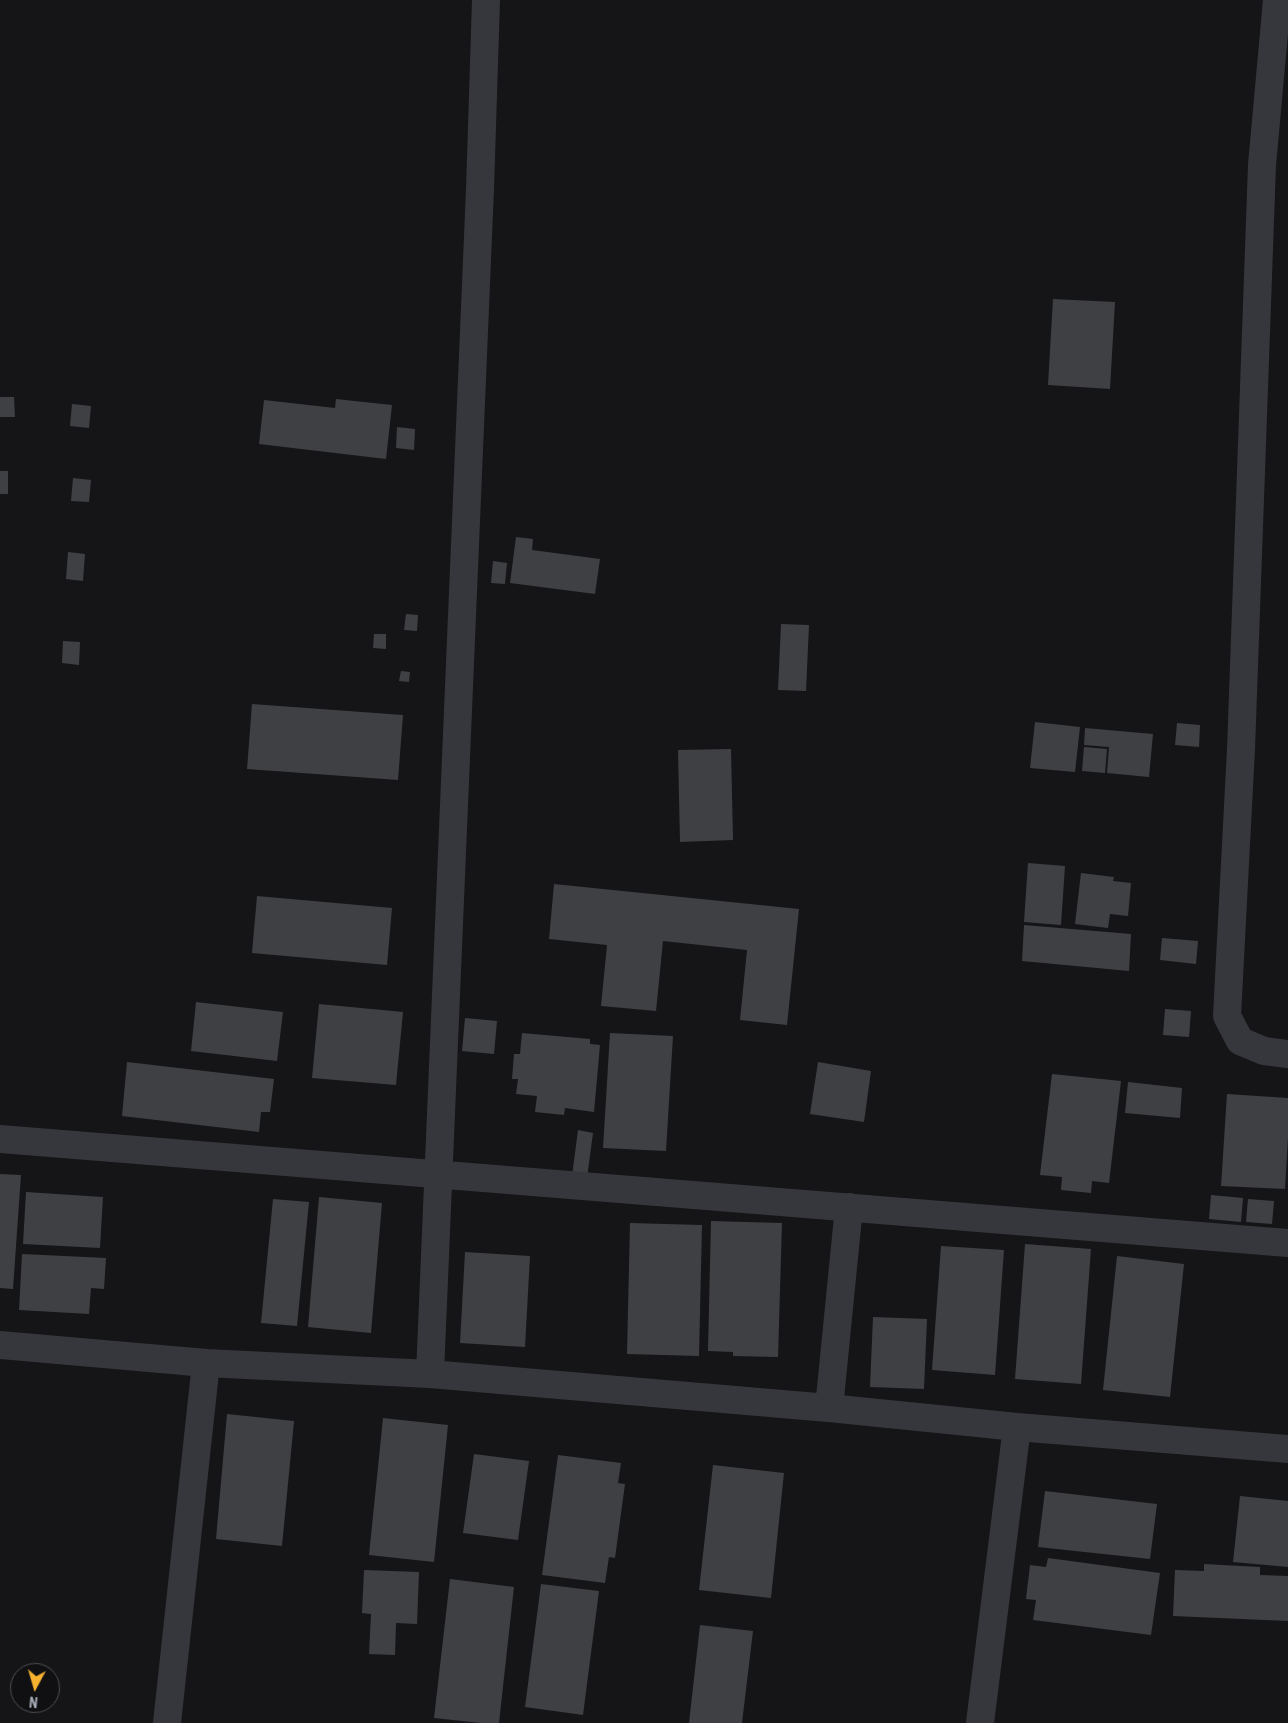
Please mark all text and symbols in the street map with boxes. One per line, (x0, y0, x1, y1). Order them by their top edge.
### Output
north arrow (10, 1663, 60, 1713)
text: N (28, 1694, 39, 1710)

